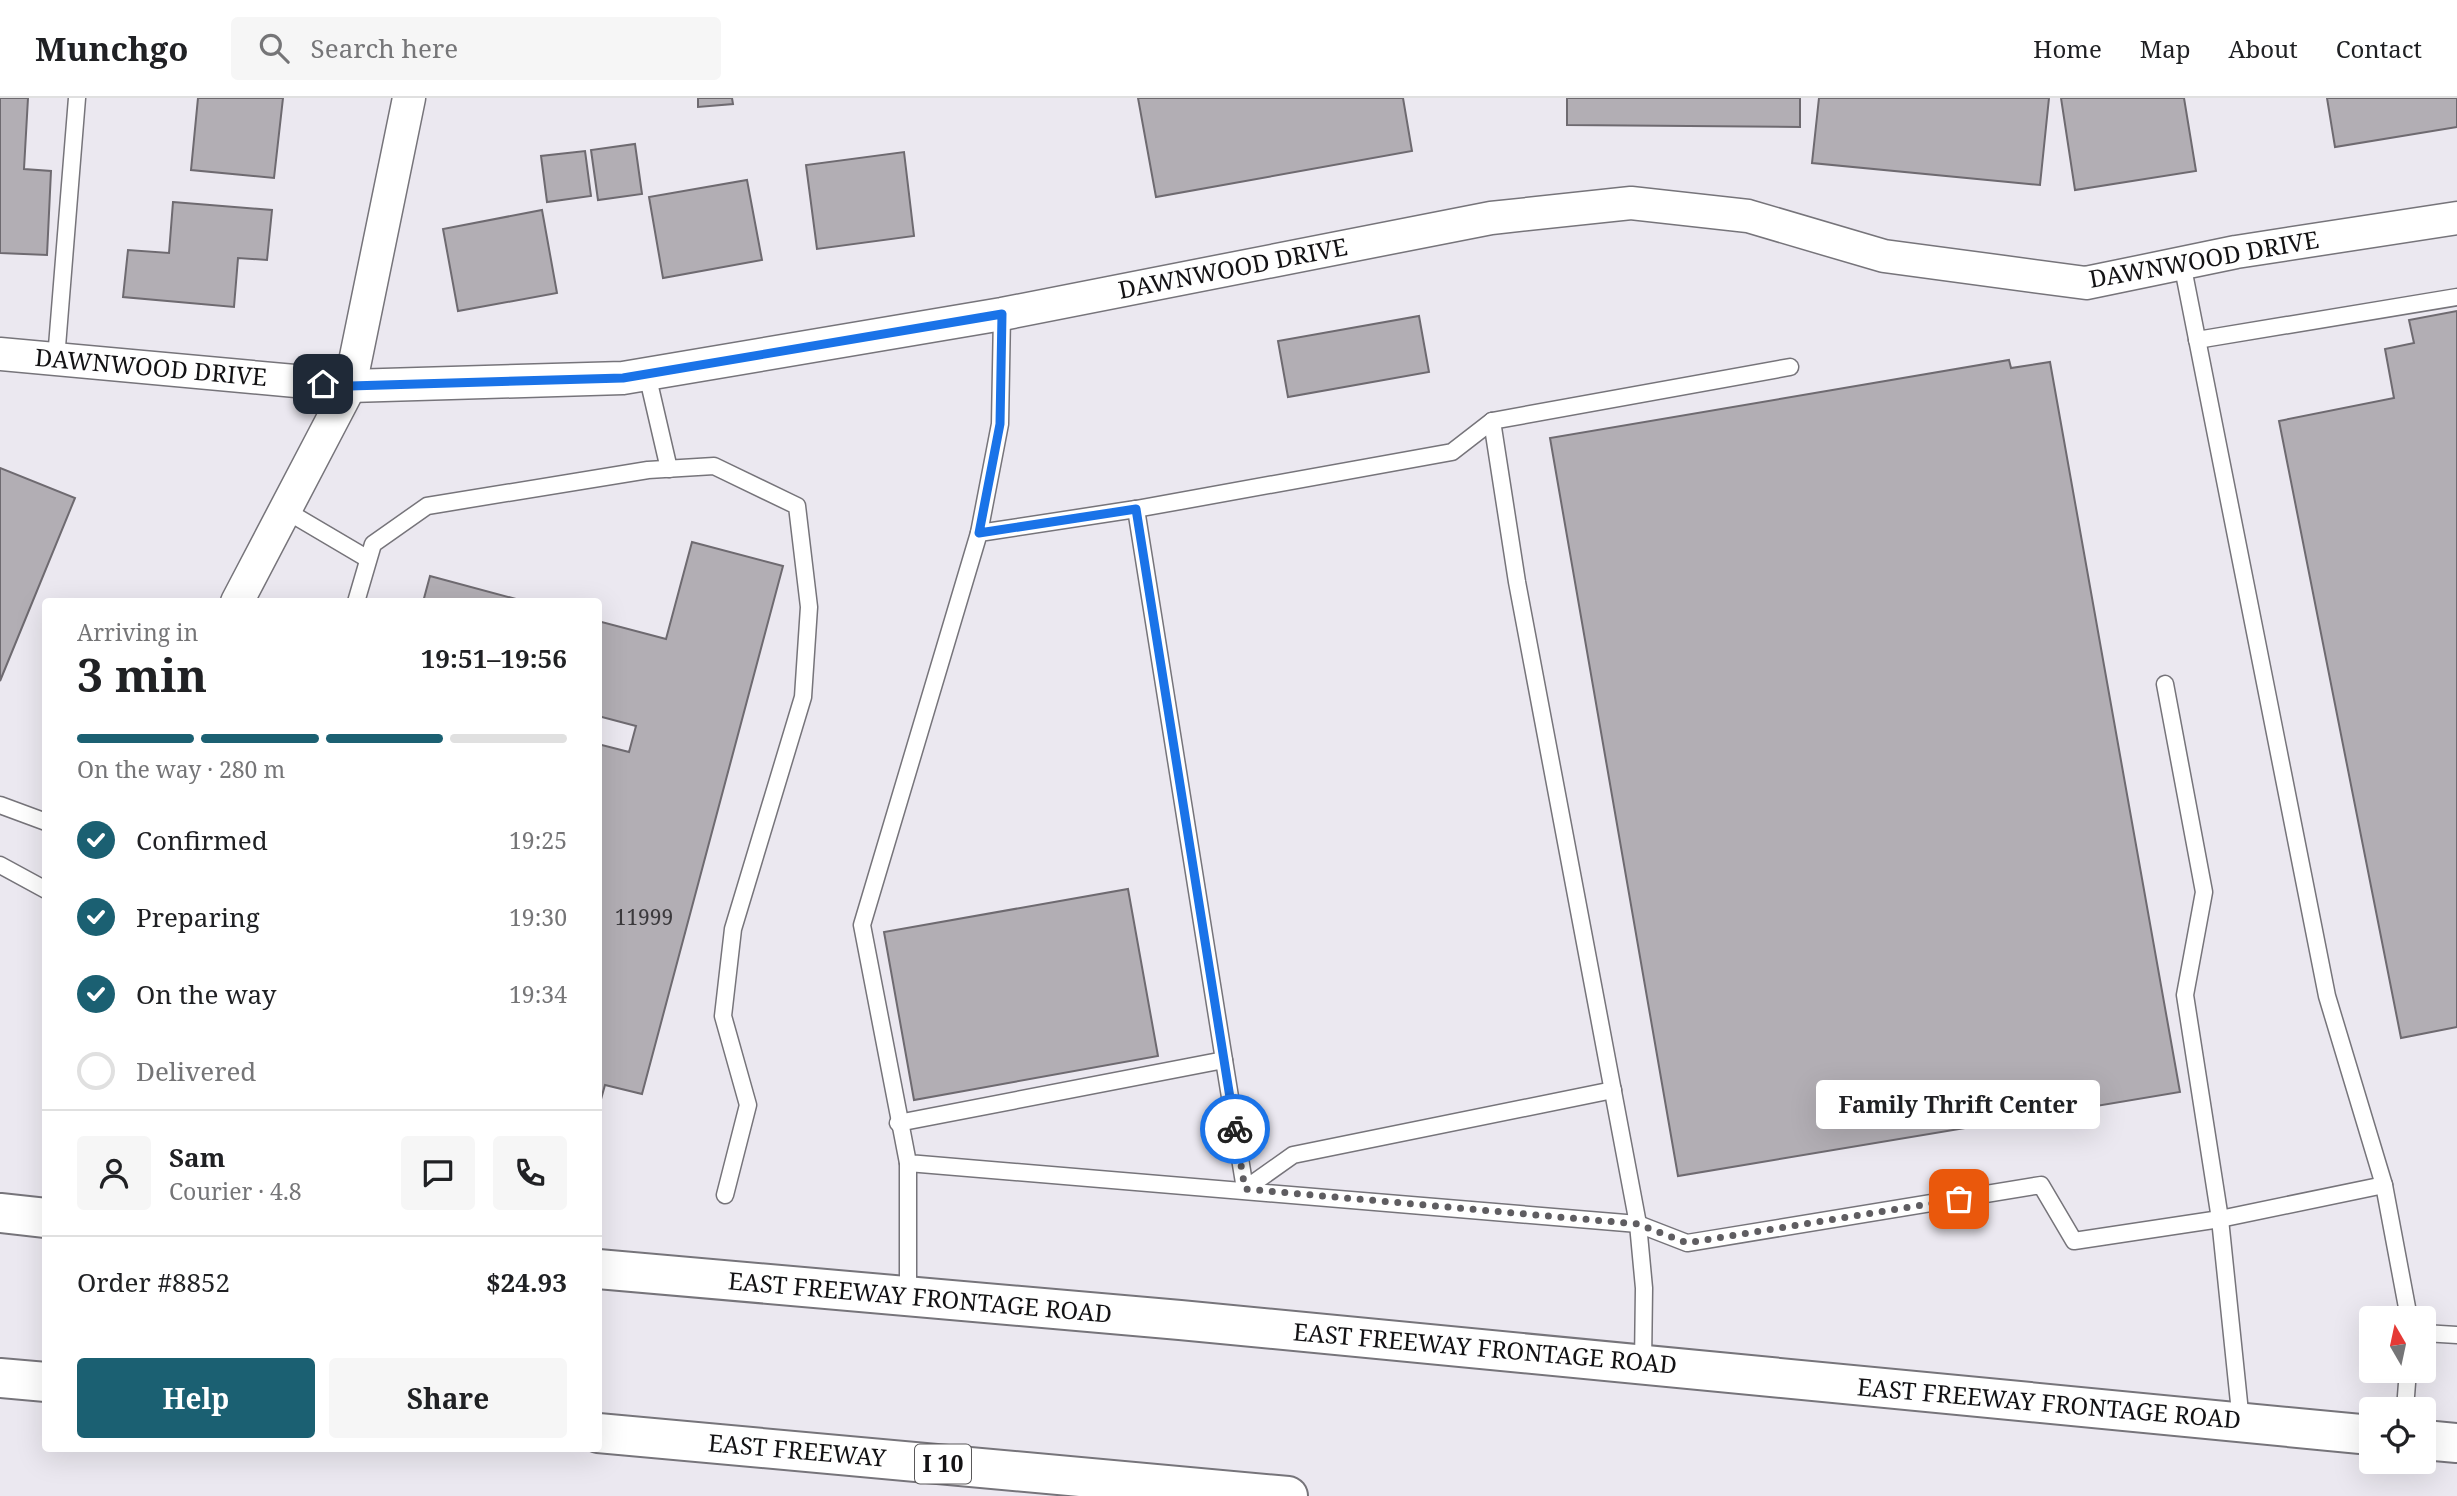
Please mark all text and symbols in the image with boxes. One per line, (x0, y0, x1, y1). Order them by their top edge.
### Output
search box (231, 17, 721, 80)
text: Munchgo (35, 26, 189, 71)
icon: search (255, 29, 293, 67)
text: Search here (311, 30, 458, 66)
text: Home (2033, 32, 2102, 65)
text: Map (2140, 32, 2191, 65)
text: About (2229, 32, 2298, 65)
text: Contact (2336, 32, 2422, 65)
street label: DAWNWOOD DRIVE (2086, 222, 2321, 295)
street label: DAWNWOOD DRIVE (1115, 229, 1350, 306)
street label: DAWNWOOD DRIVE (34, 340, 269, 393)
pin (293, 354, 353, 414)
icon: home (304, 365, 342, 403)
text: Arriving in (77, 616, 198, 648)
text: 19:51–19:56 (421, 640, 567, 676)
text: 3 min (77, 643, 207, 705)
text: On the way · 280 m (77, 753, 285, 785)
icon: check (77, 821, 115, 859)
text: Confirmed (136, 822, 268, 858)
text: 19:25 (509, 824, 567, 856)
icon: check (77, 898, 115, 936)
text: Preparing (136, 899, 260, 935)
text: 19:30 (509, 901, 567, 933)
house number: 11999 (615, 903, 673, 931)
icon: check (77, 975, 115, 1013)
text: On the way (136, 976, 276, 1012)
text: 19:34 (509, 978, 567, 1010)
text: Delivered (136, 1053, 256, 1089)
callout: Family Thrift Center (1817, 1080, 2101, 1129)
text: Family Thrift Center (1839, 1088, 2077, 1120)
courier (1200, 1094, 1270, 1164)
icon: bike (1216, 1110, 1254, 1148)
button: person (77, 1136, 151, 1210)
button: chat (401, 1136, 475, 1210)
button: phone (493, 1136, 567, 1210)
text: Sam (169, 1139, 225, 1175)
pin (1929, 1169, 1989, 1229)
text: Courier · 4.8 (169, 1175, 302, 1207)
icon: bag (1940, 1180, 1978, 1218)
street label: EAST FREEWAY FRONTAGE ROAD (727, 1263, 1113, 1330)
text: Order #8852 (77, 1264, 230, 1300)
text: $24.93 (486, 1264, 567, 1300)
north arrow (2359, 1306, 2436, 1382)
map controls (2359, 1306, 2436, 1474)
street label: EAST FREEWAY FRONTAGE ROAD (1292, 1314, 1678, 1381)
button: Help (77, 1358, 315, 1438)
button: Share (329, 1358, 567, 1438)
street label: EAST FREEWAY FRONTAGE ROAD (1856, 1369, 2242, 1436)
button: locate (2359, 1397, 2436, 1474)
street label: EAST FREEWAY (707, 1425, 888, 1474)
road number: I 10 (915, 1444, 971, 1484)

